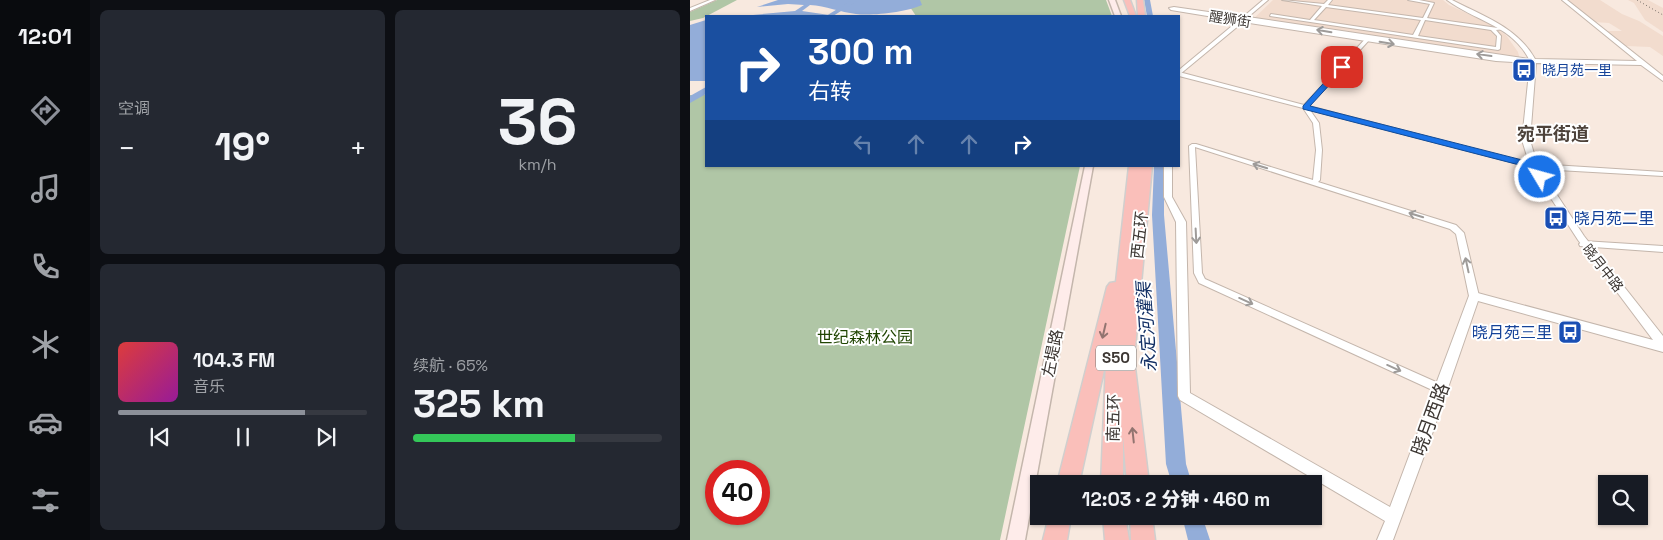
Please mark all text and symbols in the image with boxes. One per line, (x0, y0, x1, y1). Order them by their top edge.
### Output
street label: 醒狮街 (1208, 7, 1252, 31)
text: 12:01 (18, 22, 72, 50)
one-way arrow (1316, 26, 1332, 36)
text: 300 m (808, 30, 913, 74)
icon: right (725, 35, 790, 100)
one-way arrow (1378, 38, 1394, 48)
pin (1321, 46, 1363, 88)
one-way arrow (1477, 50, 1493, 60)
icon: arrive (1328, 53, 1356, 81)
bus stop icon: 晓月苑一里 (1511, 57, 1537, 83)
place label: 晓月苑一里 (1542, 61, 1612, 79)
text: 右转 (808, 77, 852, 105)
text: 36 (498, 80, 577, 163)
icon: directions (28, 93, 63, 128)
text: 空调 (118, 98, 150, 119)
district label: 宛平街道 (1517, 122, 1589, 145)
text: 19° (215, 123, 270, 171)
text: − (118, 130, 135, 166)
text: + (350, 130, 367, 166)
icon: left (849, 130, 877, 158)
icon: ahead (902, 130, 930, 158)
icon: ahead (955, 130, 983, 158)
icon: right (1008, 130, 1036, 158)
position arrow (1513, 150, 1565, 202)
text: km/h (518, 154, 557, 175)
one-way arrow (1253, 161, 1269, 170)
icon: music (28, 171, 63, 206)
bus stop icon: 晓月苑二里 (1543, 205, 1569, 231)
place label: 晓月苑二里 (1574, 208, 1654, 229)
one-way arrow (1408, 209, 1424, 219)
street label: 西五环 (1127, 210, 1152, 260)
one-way arrow (1192, 228, 1201, 244)
street label: 晓月中路 (1579, 240, 1627, 296)
icon: phone (28, 249, 63, 284)
one-way arrow (1462, 257, 1471, 273)
water label: 永定河灌渠 (1132, 278, 1161, 373)
one-way arrow (1238, 297, 1253, 307)
bus stop icon: 晓月苑三里 (1557, 319, 1583, 345)
one-way arrow (1099, 322, 1108, 338)
place label: 晓月苑三里 (1472, 322, 1552, 343)
icon: climate (28, 327, 63, 362)
park label: 世纪森林公园 (817, 327, 913, 348)
street label: 左堤路 (1038, 328, 1067, 379)
road number: S50 (1096, 346, 1136, 370)
text: 104.3 FM (193, 348, 275, 373)
text: 续航 · 65% (413, 355, 488, 376)
one-way arrow (1386, 364, 1401, 374)
text: 音乐 (193, 376, 225, 397)
street label: 晓月西路 (1406, 379, 1455, 459)
text: 325 km (413, 380, 545, 428)
street label: 南五环 (1103, 394, 1124, 442)
icon: car (28, 405, 63, 440)
icon: previous (146, 423, 174, 451)
icon: pause (229, 423, 257, 451)
icon: next (312, 423, 340, 451)
one-way arrow (1128, 428, 1138, 444)
speed limit sign: 40 (705, 460, 770, 525)
map controls (1598, 475, 1648, 525)
button: search (1598, 475, 1648, 525)
icon: filters (28, 483, 63, 518)
text: 12:03 · 2 分钟 · 460 m (1082, 487, 1270, 512)

